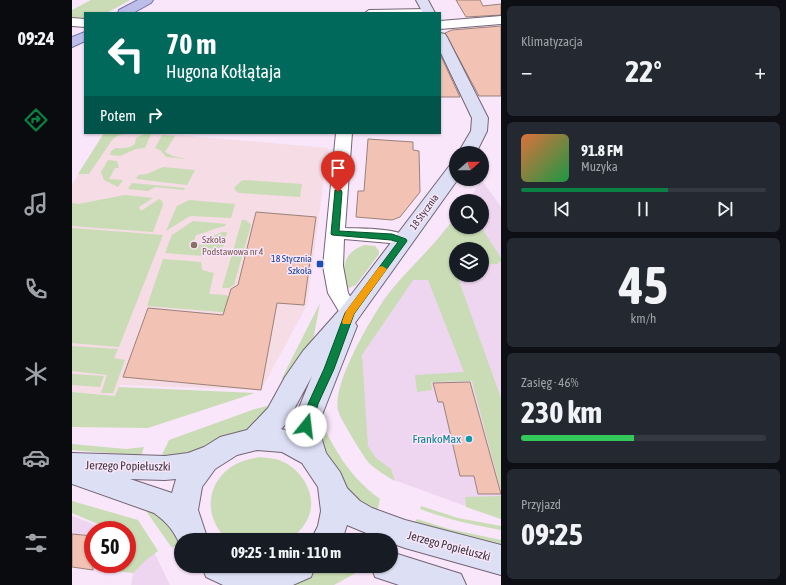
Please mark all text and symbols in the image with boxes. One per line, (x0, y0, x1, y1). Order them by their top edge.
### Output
text: 09:24 (17, 28, 55, 49)
icon: left (100, 28, 152, 80)
text: 70 m (166, 28, 216, 60)
text: Klimatyzacja (521, 34, 583, 49)
text: 22° (625, 54, 662, 88)
text: − (521, 58, 532, 84)
text: + (755, 58, 766, 84)
text: Hugona Kołłątaja (166, 61, 281, 82)
icon: right (144, 104, 166, 126)
icon: directions (22, 106, 50, 134)
text: Potem (100, 107, 136, 124)
text: 91.8 FM (581, 142, 623, 159)
north arrow (449, 146, 489, 186)
map controls (449, 146, 489, 282)
pin (321, 151, 355, 192)
icon: arrive (327, 157, 349, 179)
text: Muzyka (581, 159, 618, 174)
icon: music (22, 190, 50, 218)
street label: 18 Stycznia (408, 192, 441, 232)
button: search (449, 194, 489, 234)
icon: previous (551, 198, 573, 220)
icon: pause (632, 198, 654, 220)
icon: next (714, 198, 736, 220)
place label: Szkoła Podstawowa nr 4 (202, 234, 264, 257)
marker: Szkoła Podstawowa nr 4 (189, 240, 199, 250)
button: layers (449, 242, 489, 282)
place label: 18 Stycznia Szkoła (271, 253, 312, 276)
text: 45 (619, 255, 668, 315)
marker: 18 Stycznia Szkoła (315, 259, 325, 269)
icon: phone (22, 275, 50, 303)
text: km/h (631, 311, 656, 326)
icon: climate (22, 360, 50, 388)
text: Zasięg · 46% (521, 375, 579, 390)
text: 230 km (521, 395, 602, 429)
position arrow (285, 405, 327, 447)
place label: FrankoMax (413, 432, 461, 446)
marker: FrankoMax (464, 434, 474, 444)
icon: car (22, 444, 50, 472)
street label: Jerzego Popiełuszki (85, 458, 171, 474)
text: Przyjazd (521, 497, 561, 512)
text: 09:25 (521, 517, 583, 551)
speed limit sign: 50 (84, 521, 136, 573)
street label: Jerzego Popiełuszki (406, 528, 492, 564)
icon: filters (22, 529, 50, 557)
text: 09:25 · 1 min · 110 m (231, 544, 341, 561)

